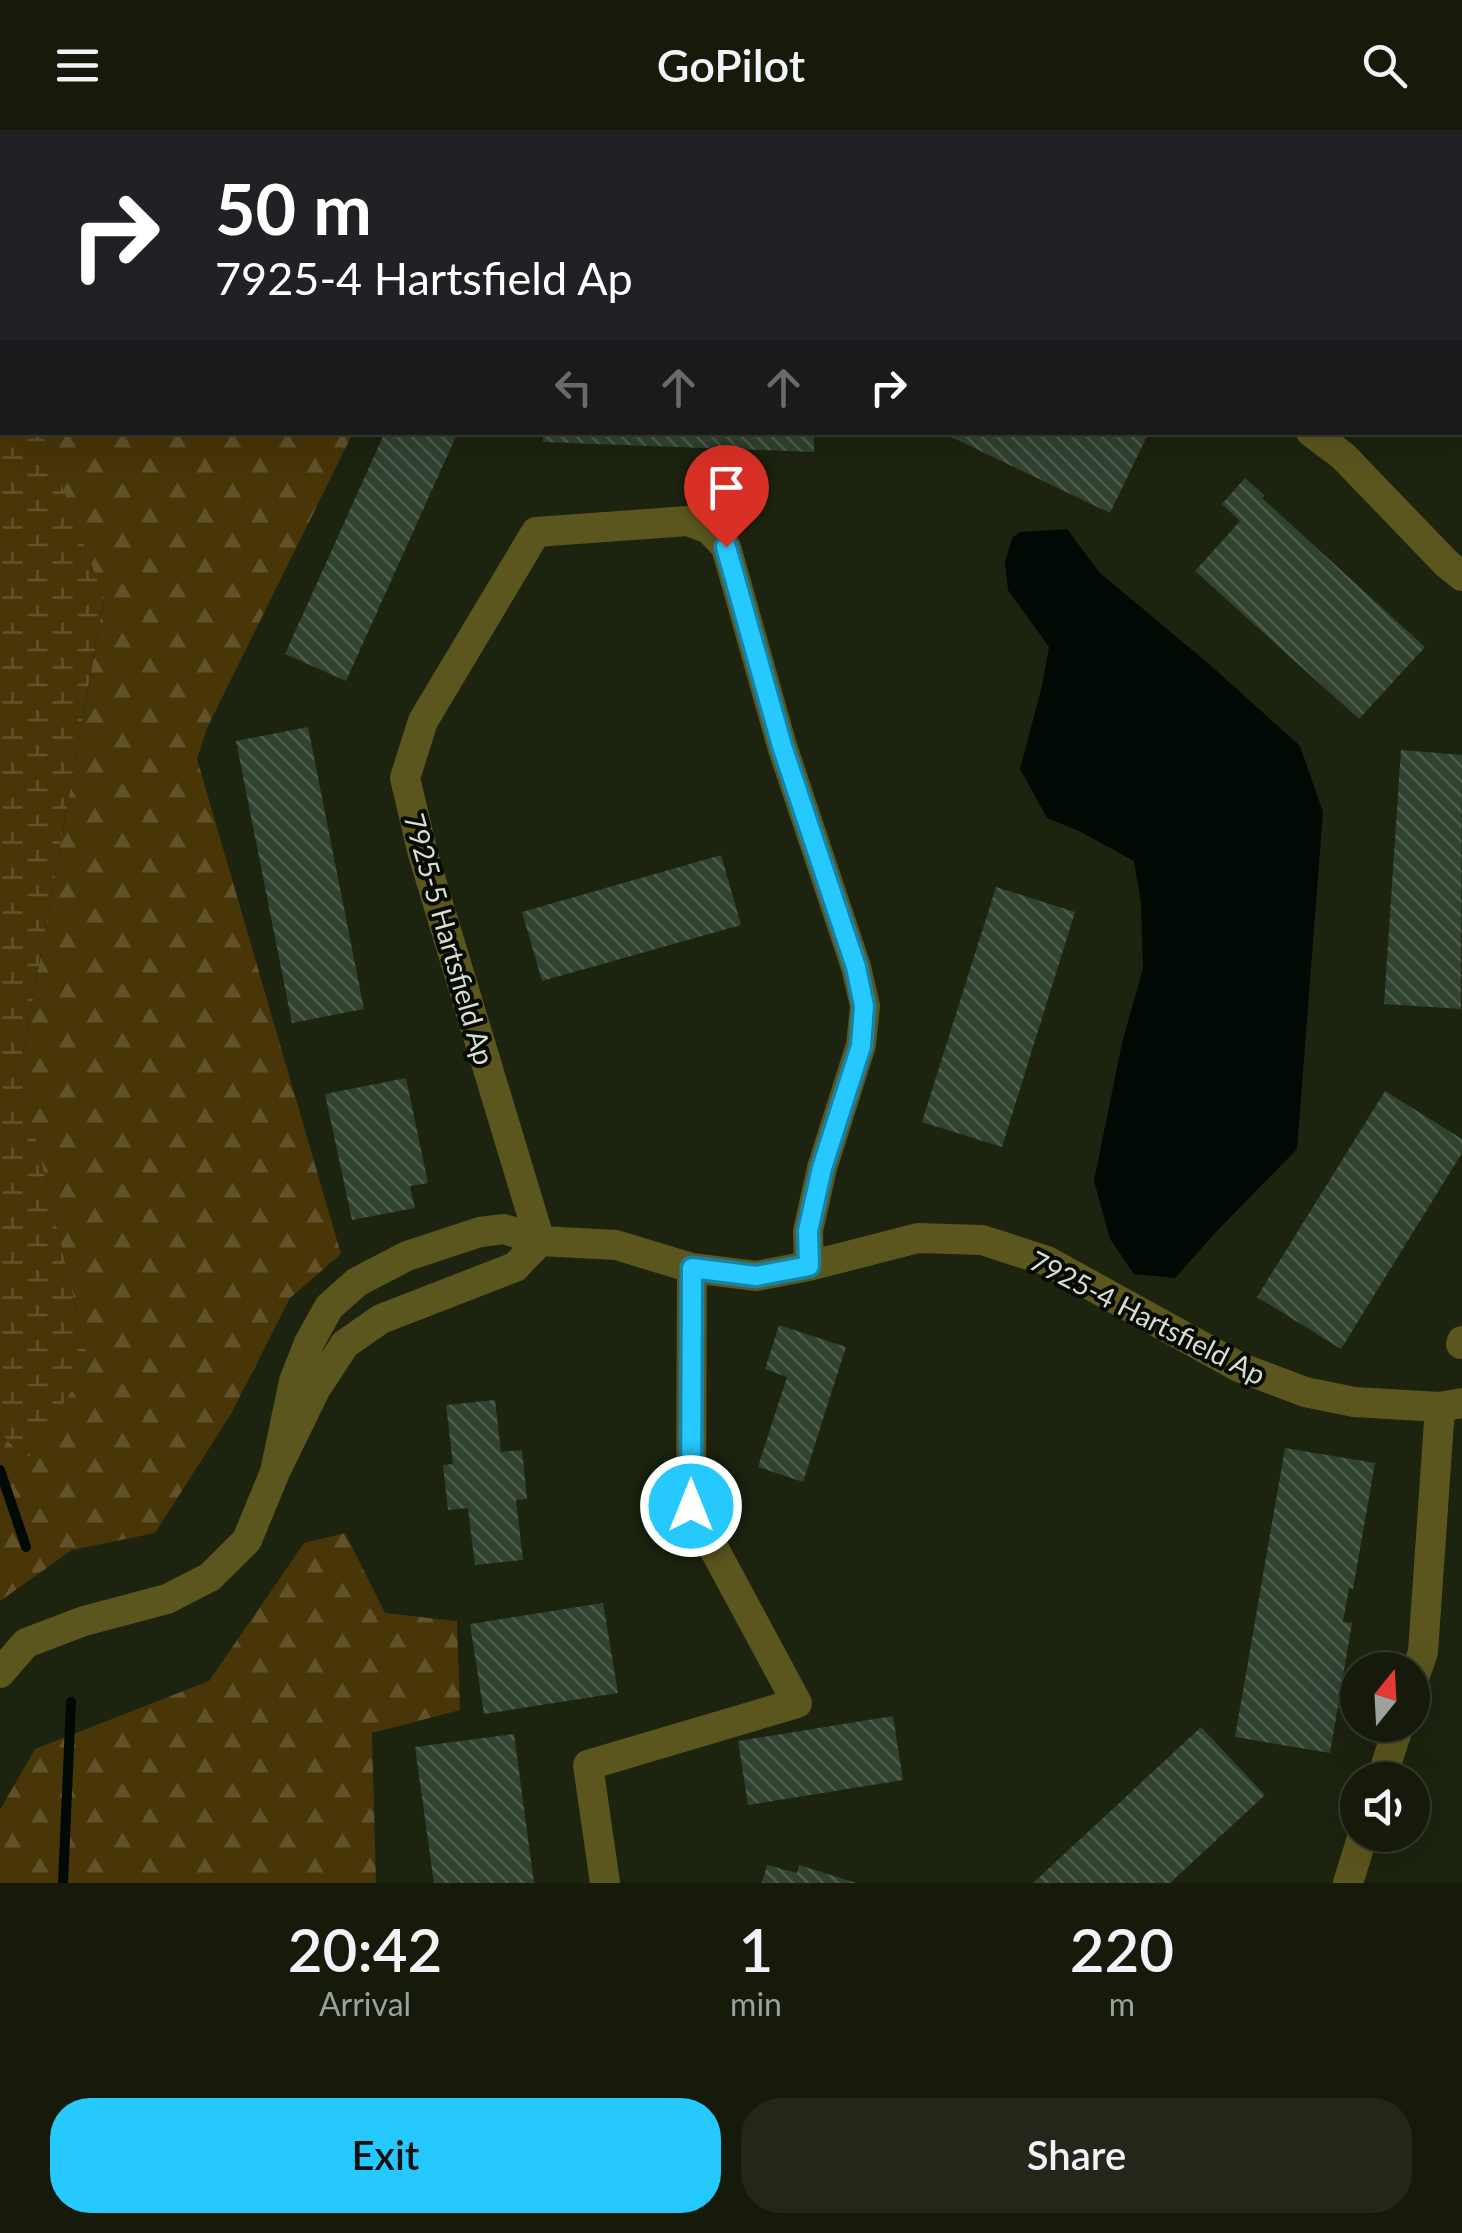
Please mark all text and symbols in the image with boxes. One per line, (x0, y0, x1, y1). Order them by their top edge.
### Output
icon: menu (50, 38, 105, 93)
text: GoPilot (657, 38, 805, 92)
icon: search (1357, 38, 1412, 93)
text: 50 m (215, 166, 372, 250)
icon: right (50, 170, 180, 300)
text: 7925-4 Hartsfield Ap (215, 251, 633, 305)
icon: left (546, 360, 601, 415)
icon: ahead (651, 360, 706, 415)
icon: ahead (756, 360, 811, 415)
icon: right (861, 360, 916, 415)
pin (684, 445, 769, 548)
icon: arrive (699, 460, 754, 515)
street label: 7925-5 Hartsfield Ap (398, 809, 502, 1069)
street label: 7925-4 Hartsfield Ap (1024, 1243, 1272, 1391)
position arrow (639, 1454, 743, 1558)
north arrow (1340, 1652, 1430, 1742)
map controls (1340, 1652, 1430, 1852)
button: sound (1340, 1762, 1430, 1852)
text: 20:42 (288, 1913, 442, 1985)
text: 1 (739, 1913, 773, 1985)
text: 220 (1070, 1913, 1174, 1985)
text: Arrival (319, 1984, 411, 2023)
text: min (730, 1984, 782, 2023)
text: m (1109, 1984, 1135, 2023)
button: Exit (50, 2098, 721, 2213)
button: Share (741, 2098, 1412, 2213)

